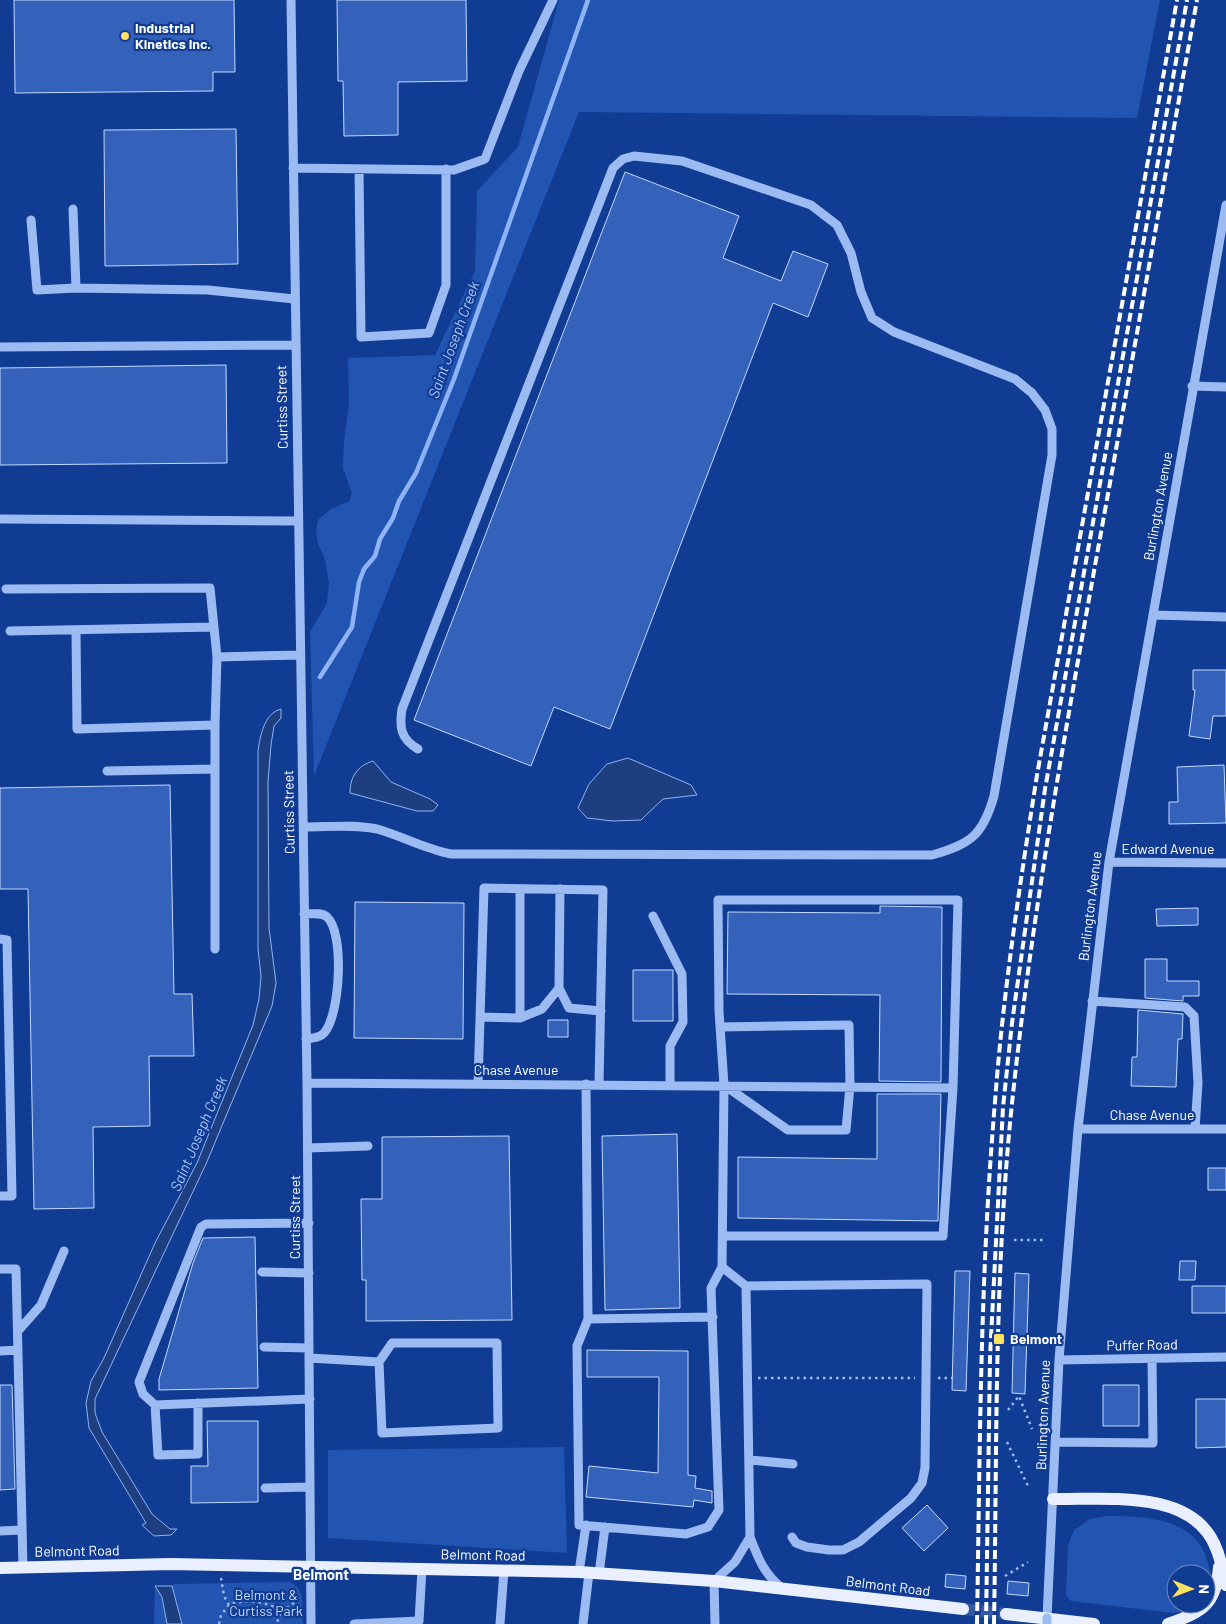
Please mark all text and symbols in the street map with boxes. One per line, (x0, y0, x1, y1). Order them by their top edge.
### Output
place label: Industrial Kinetics Inc. (135, 19, 211, 52)
marker: Industrial Kinetics Inc. (119, 30, 131, 42)
water label: Saint Joseph Creek (424, 278, 483, 401)
street label: Curtiss Street (272, 365, 291, 449)
street label: Burlington Avenue (1140, 450, 1175, 562)
street label: Curtiss Street (279, 770, 298, 854)
street label: Edward Avenue (1121, 840, 1215, 857)
street label: Burlington Avenue (1074, 850, 1105, 962)
street label: Chase Avenue (474, 1061, 558, 1078)
water label: Saint Joseph Creek (166, 1073, 231, 1194)
street label: Chase Avenue (1110, 1106, 1194, 1123)
street label: Curtiss Street (286, 1175, 303, 1259)
place label: Belmont (1010, 1330, 1062, 1347)
marker: Belmont (992, 1332, 1006, 1346)
street label: Puffer Road (1106, 1335, 1178, 1354)
street label: Burlington Avenue (1032, 1360, 1053, 1470)
street label: Belmont Road (34, 1541, 120, 1560)
street label: Belmont Road (440, 1545, 526, 1564)
north arrow (1166, 1564, 1216, 1614)
district label: Belmont (293, 1565, 349, 1583)
street label: Belmont Road (845, 1572, 931, 1599)
text: N (1196, 1584, 1213, 1594)
park label: Belmont & Curtiss Park (229, 1586, 303, 1619)

